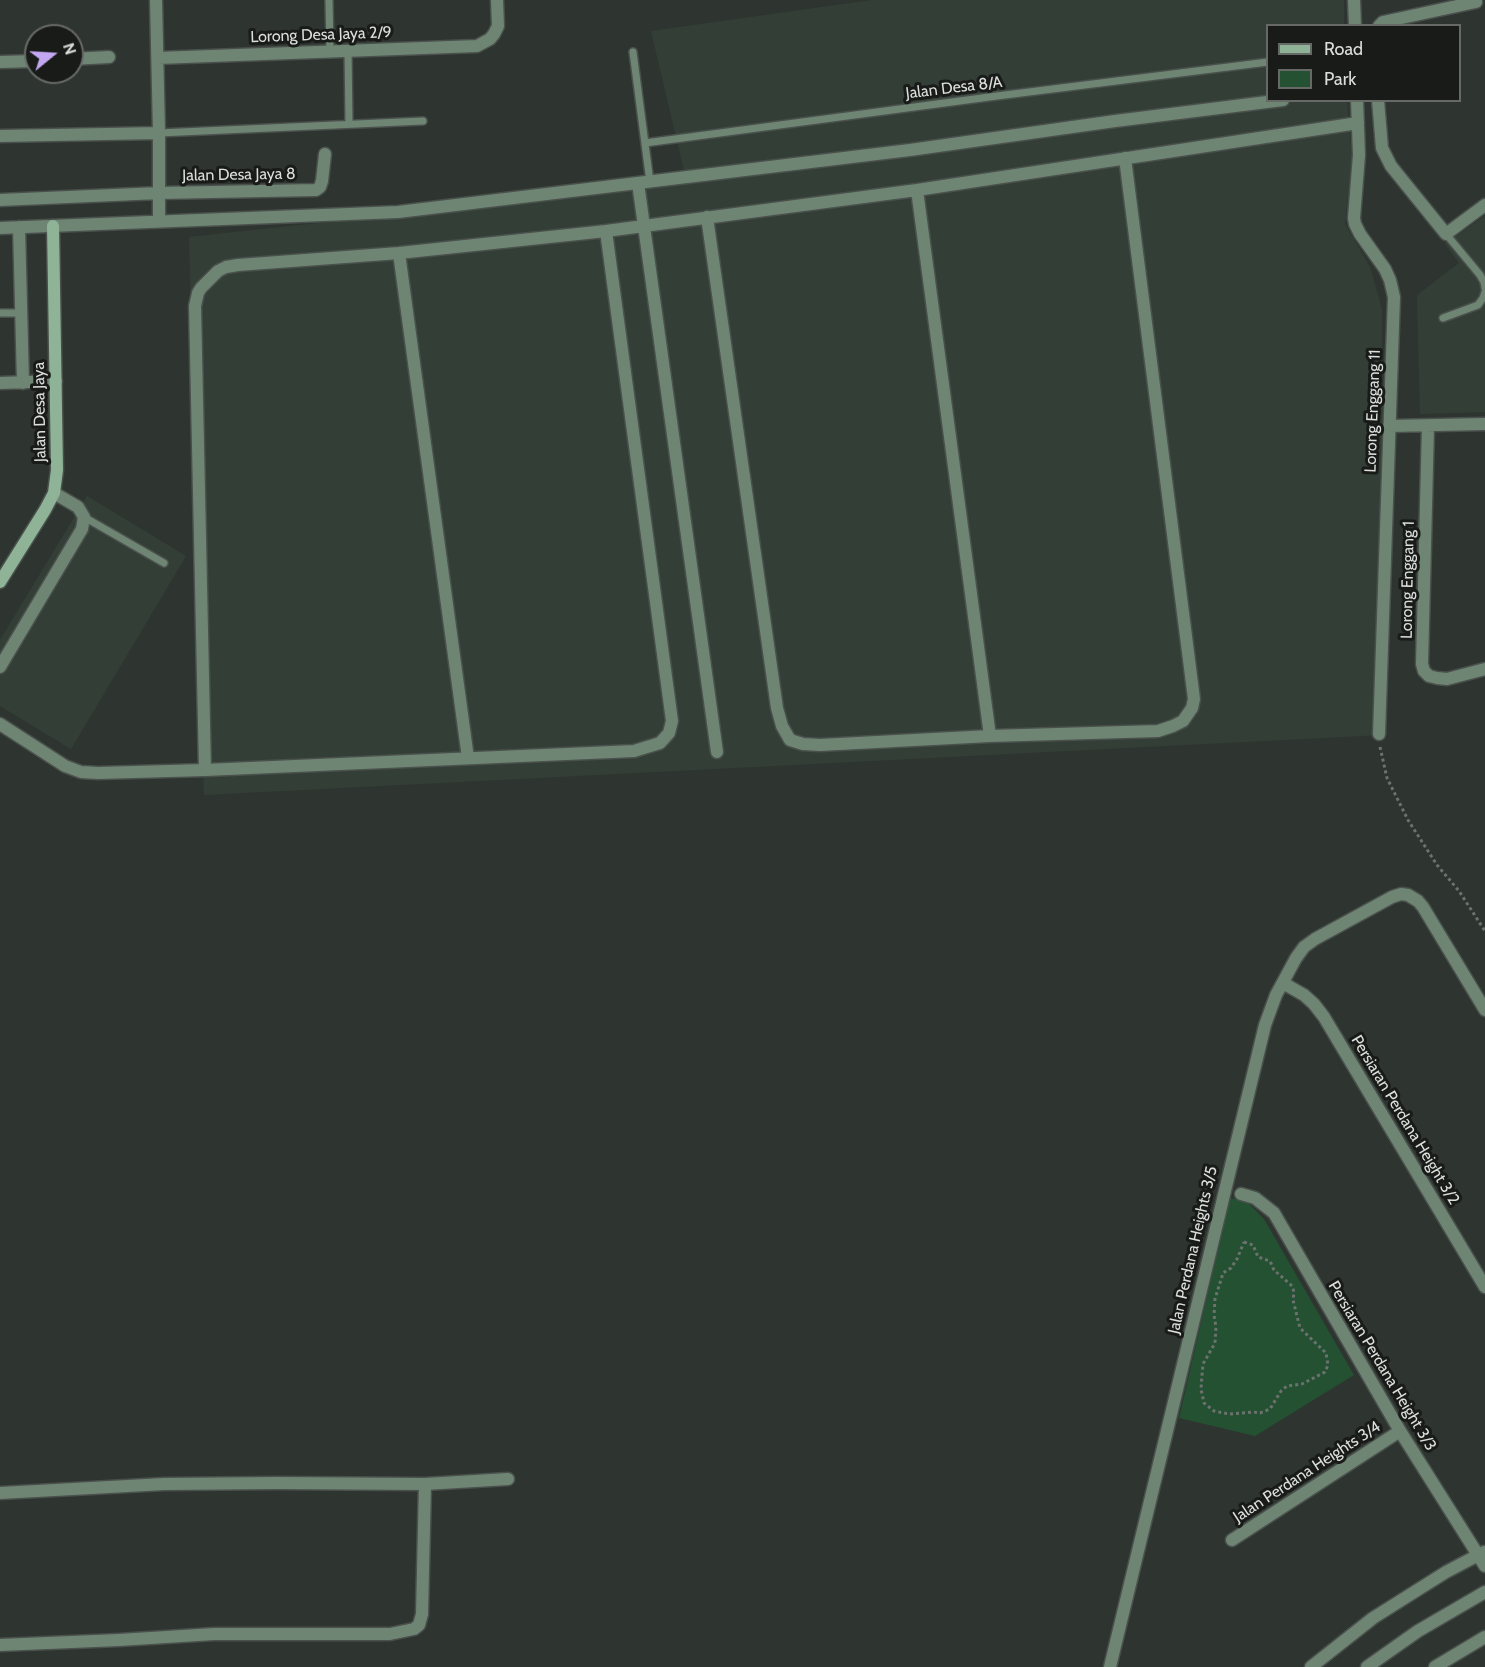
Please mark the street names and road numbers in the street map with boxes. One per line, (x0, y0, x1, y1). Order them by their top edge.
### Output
street label: Lorong Desa Jaya 2/9 (250, 23, 392, 47)
street label: Jalan Desa 8/A (905, 73, 1003, 103)
street label: Jalan Desa Jaya 8 (182, 164, 296, 186)
street label: Lorong Enggang 11 (1361, 349, 1385, 473)
street label: Jalan Desa Jaya (30, 362, 50, 462)
street label: Lorong Enggang 1 (1397, 521, 1419, 639)
street label: Persiaran Perdana Height 3/2 (1347, 1032, 1463, 1208)
street label: Jalan Perdana Heights 3/5 (1164, 1164, 1222, 1336)
street label: Persiaran Perdana Height 3/3 (1324, 1278, 1440, 1454)
street label: Jalan Perdana Heights 3/4 (1230, 1417, 1384, 1527)

